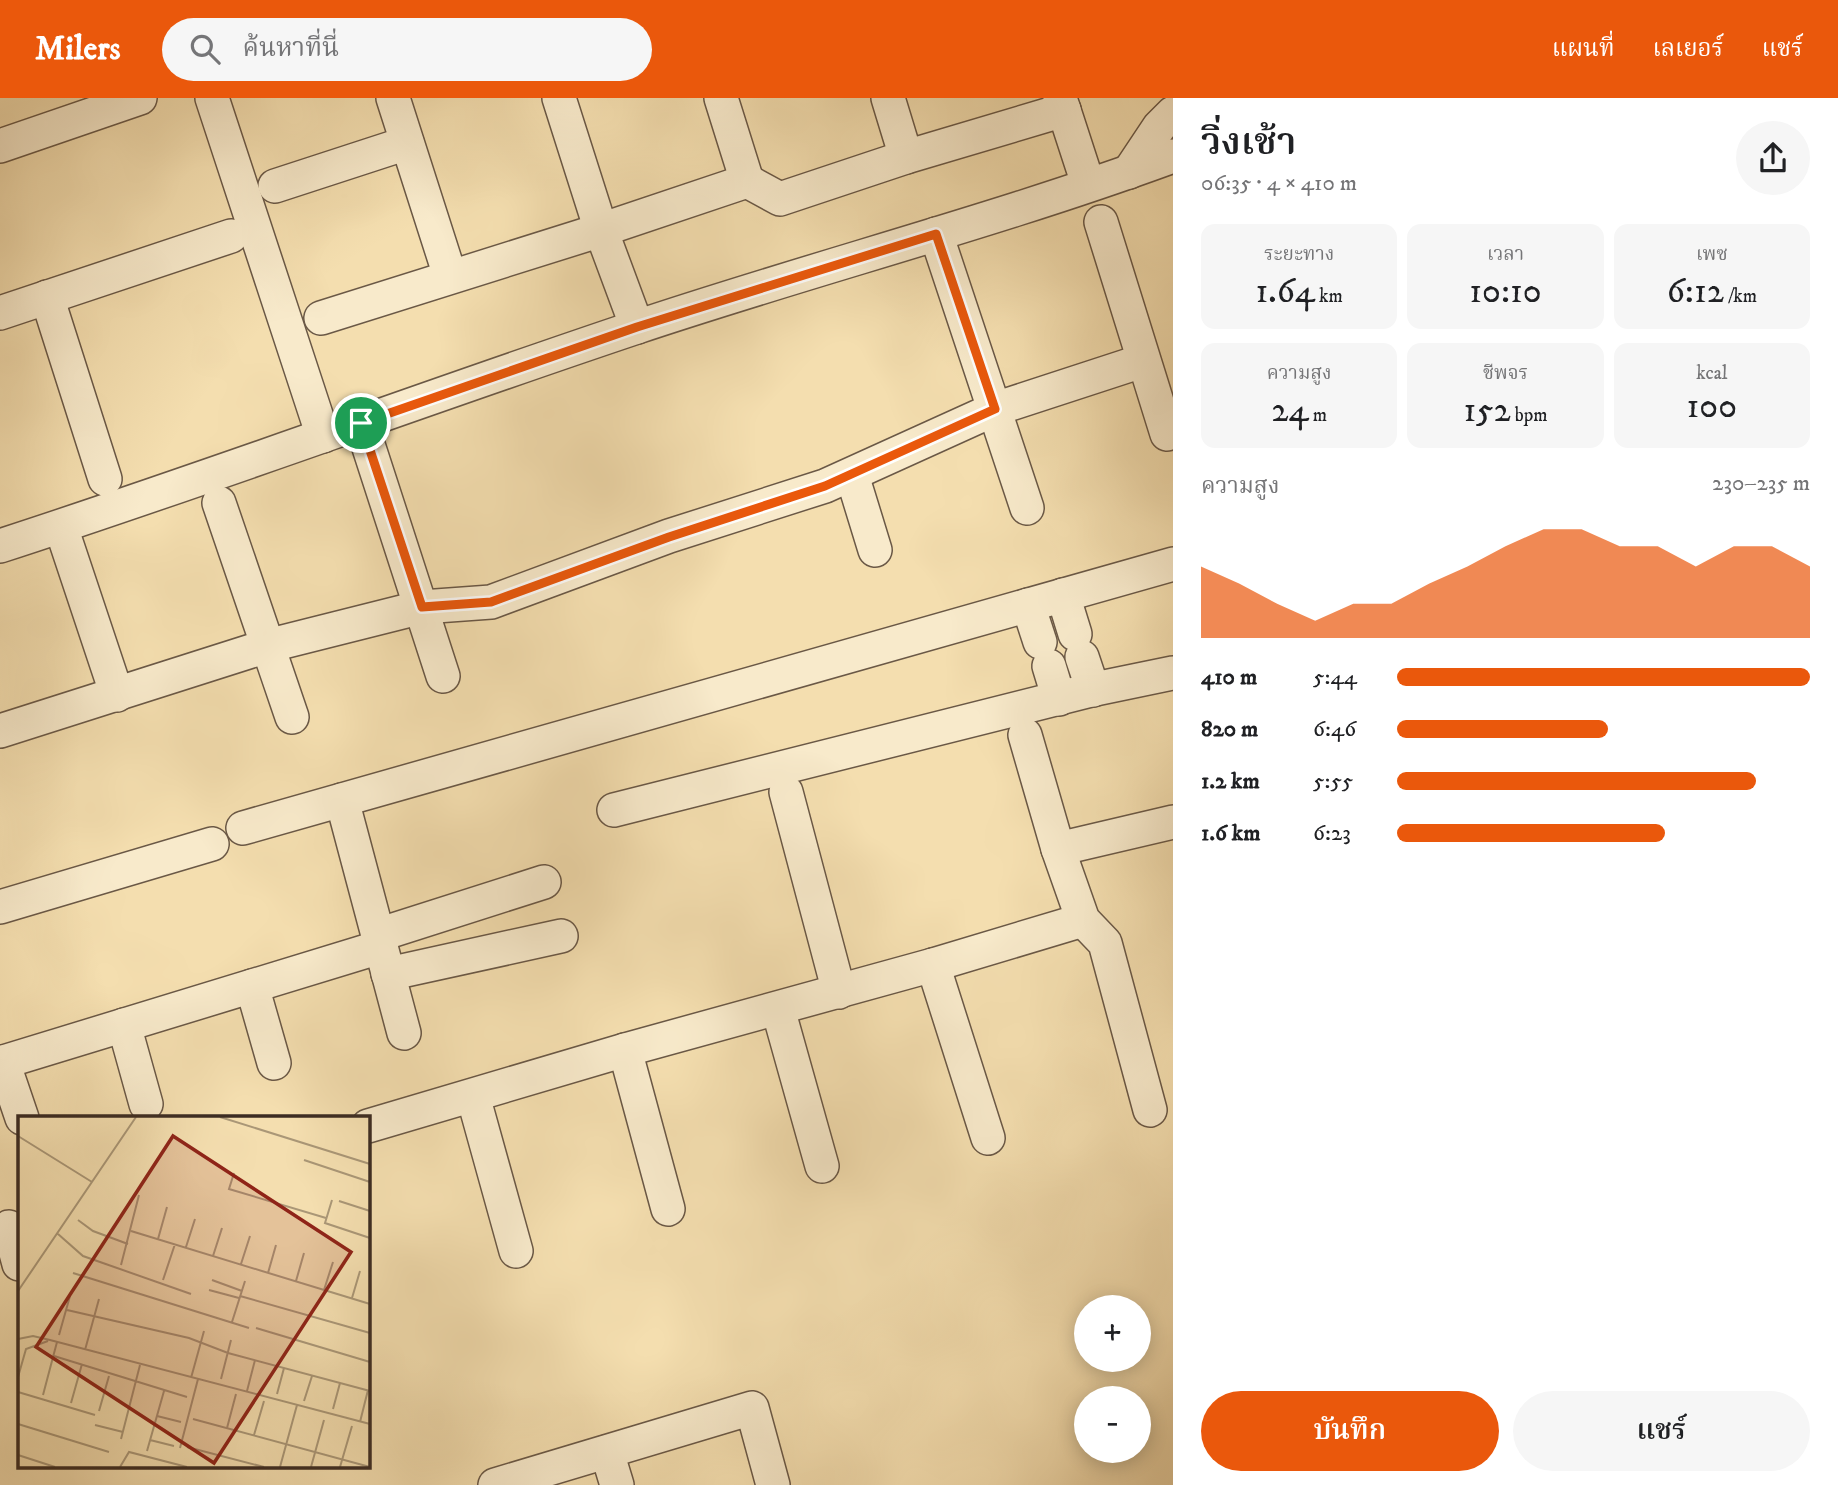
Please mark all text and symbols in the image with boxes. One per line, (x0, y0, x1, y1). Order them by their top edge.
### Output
search box (162, 18, 652, 81)
text: Milers (35, 29, 120, 70)
icon: search (186, 30, 224, 68)
text: ค้นหาที่นี่ (242, 32, 339, 65)
text: แผนที่ (1552, 34, 1615, 64)
text: เลเยอร์ (1653, 34, 1724, 64)
text: แชร์ (1762, 34, 1803, 64)
text: วิ่งเช้า (1201, 119, 1296, 167)
button: share (1736, 121, 1810, 195)
text: 06:35 · 4 × 410 m (1201, 169, 1357, 198)
text: ระยะทาง (1264, 243, 1334, 266)
text: เวลา (1487, 243, 1524, 266)
text: เพซ (1696, 243, 1728, 266)
text: 1.64 (1256, 270, 1315, 314)
text: 10:10 (1469, 270, 1542, 314)
text: 6:12 (1667, 270, 1724, 314)
text: km (1315, 285, 1343, 308)
text: /km (1724, 285, 1757, 308)
text: ความสูง (1267, 362, 1332, 385)
text: ชีพจร (1483, 362, 1528, 385)
text: kcal (1696, 362, 1727, 385)
text: 100 (1687, 385, 1737, 429)
text: 24 (1271, 389, 1309, 433)
text: 152 (1463, 389, 1511, 433)
pin (331, 393, 391, 453)
icon: arrive (342, 404, 380, 442)
text: m (1309, 404, 1327, 427)
text: bpm (1511, 404, 1548, 427)
text: 230–235 m (1712, 469, 1810, 498)
text: ความสูง (1201, 472, 1279, 501)
text: 410 m (1201, 663, 1257, 692)
text: 5:44 (1313, 663, 1357, 692)
text: 820 m (1201, 715, 1258, 744)
text: 6:46 (1313, 715, 1356, 744)
text: 1.2 km (1201, 767, 1260, 796)
text: 5:55 (1313, 767, 1353, 796)
text: 1.6 km (1201, 819, 1260, 848)
text: 6:23 (1313, 819, 1351, 848)
inset map (18, 1116, 369, 1468)
map controls (1074, 1295, 1151, 1463)
button: + (1074, 1295, 1151, 1372)
button: − (1074, 1386, 1151, 1463)
button: บันทึก (1201, 1391, 1499, 1471)
button: แชร์ (1513, 1391, 1810, 1471)

